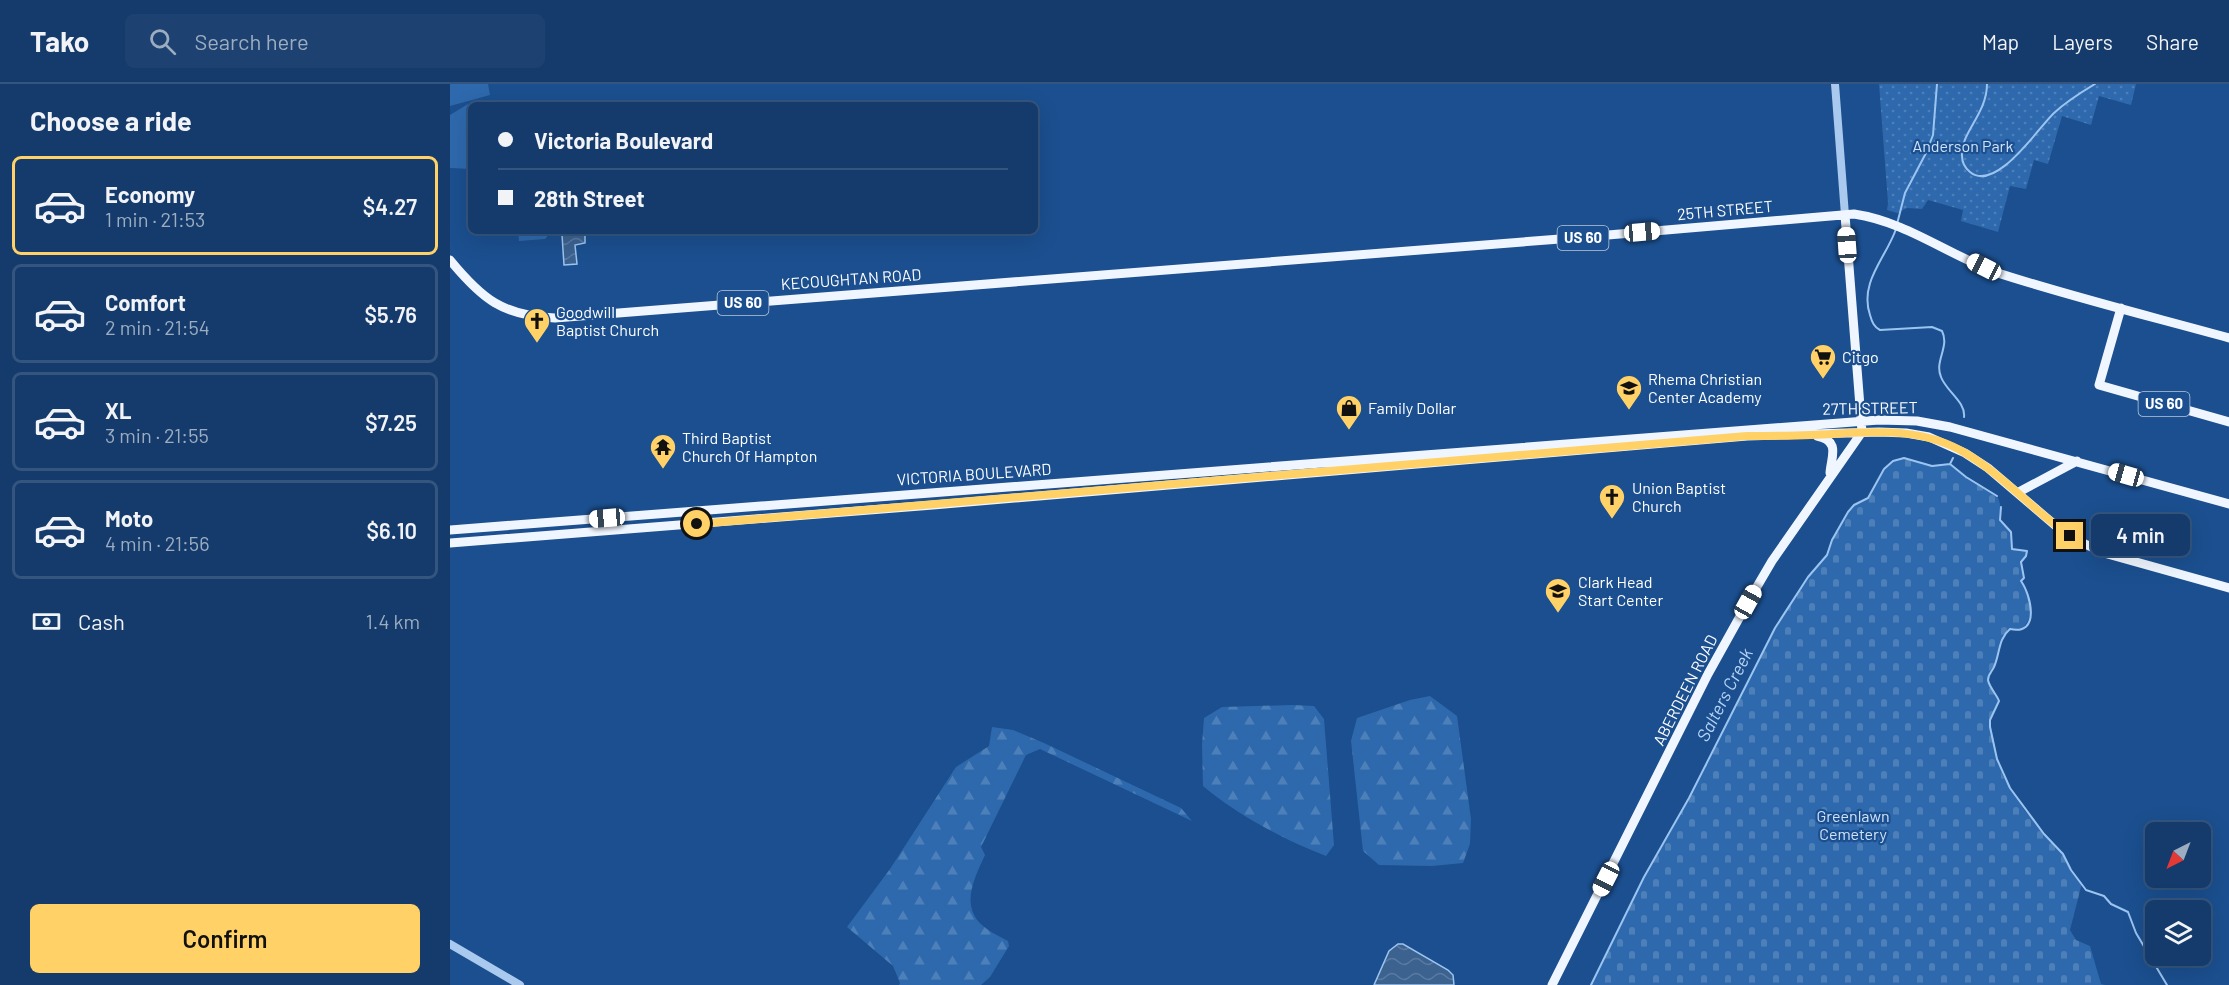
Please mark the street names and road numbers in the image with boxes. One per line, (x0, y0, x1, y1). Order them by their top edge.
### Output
street label: 25TH STREET (1676, 196, 1774, 223)
road number: US 60 (1558, 226, 1608, 250)
street label: KECOUGHTAN ROAD (780, 264, 922, 293)
road number: US 60 (718, 291, 768, 315)
road number: US 60 (2138, 392, 2190, 416)
street label: 27TH STREET (1822, 397, 1918, 418)
street label: VICTORIA BOULEVARD (896, 459, 1052, 488)
street label: ABERDEEN ROAD (1648, 631, 1721, 748)

